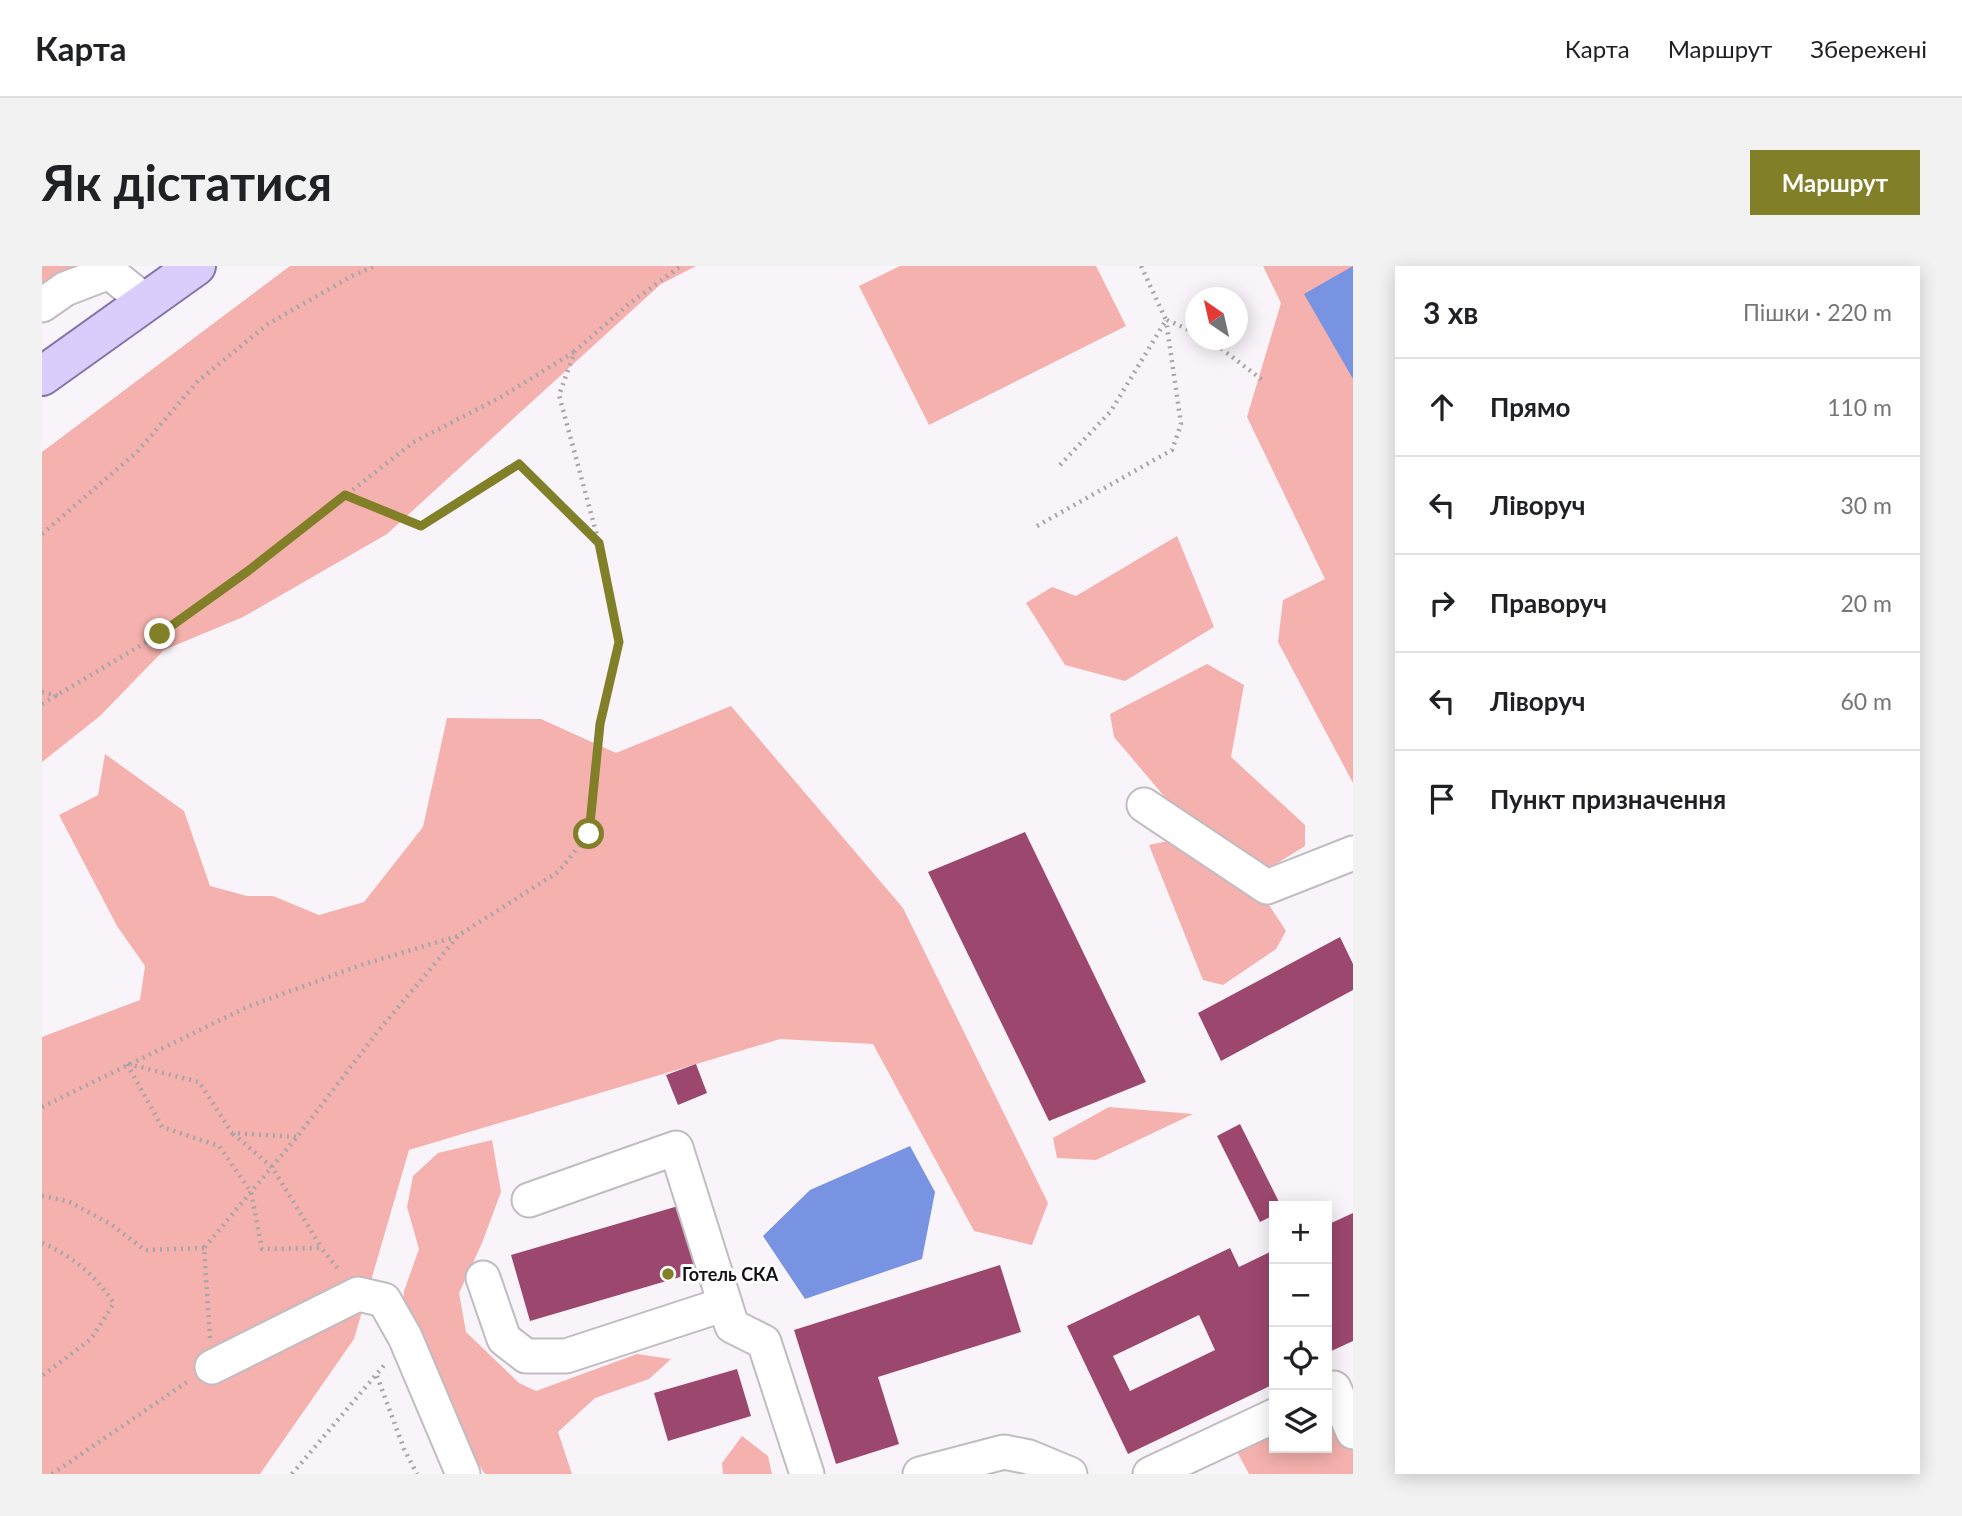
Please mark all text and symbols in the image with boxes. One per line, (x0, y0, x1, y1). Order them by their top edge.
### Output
text: Карта (35, 28, 126, 68)
text: Карта (1565, 34, 1630, 63)
text: Маршрут (1668, 34, 1772, 63)
text: Збережені (1810, 34, 1927, 63)
button: Маршрут (1750, 150, 1920, 215)
text: Як дістатися (42, 153, 332, 211)
north arrow (1185, 287, 1248, 350)
text: 3 хв (1423, 294, 1478, 330)
text: Пішки · 220 m (1743, 298, 1892, 326)
icon: ahead (1423, 388, 1461, 426)
text: Прямо (1490, 391, 1571, 423)
text: 110 m (1827, 393, 1892, 421)
icon: left (1423, 486, 1461, 524)
text: Ліворуч (1490, 489, 1586, 521)
text: 30 m (1841, 491, 1892, 519)
icon: right (1423, 584, 1461, 622)
text: Праворуч (1490, 587, 1607, 619)
text: 20 m (1841, 589, 1892, 617)
route end (144, 618, 175, 649)
icon: left (1423, 682, 1461, 720)
text: Ліворуч (1490, 685, 1586, 717)
text: 60 m (1841, 687, 1892, 715)
icon: arrive (1423, 780, 1461, 818)
text: Пункт призначення (1490, 783, 1726, 815)
route start (573, 818, 604, 849)
map controls (1269, 1201, 1332, 1453)
button: + (1269, 1201, 1332, 1264)
place label: Готель СКА (682, 1263, 779, 1285)
button: − (1269, 1264, 1332, 1327)
marker: Готель СКА (660, 1266, 676, 1282)
button: locate (1269, 1327, 1332, 1390)
button: layers (1269, 1390, 1332, 1453)

